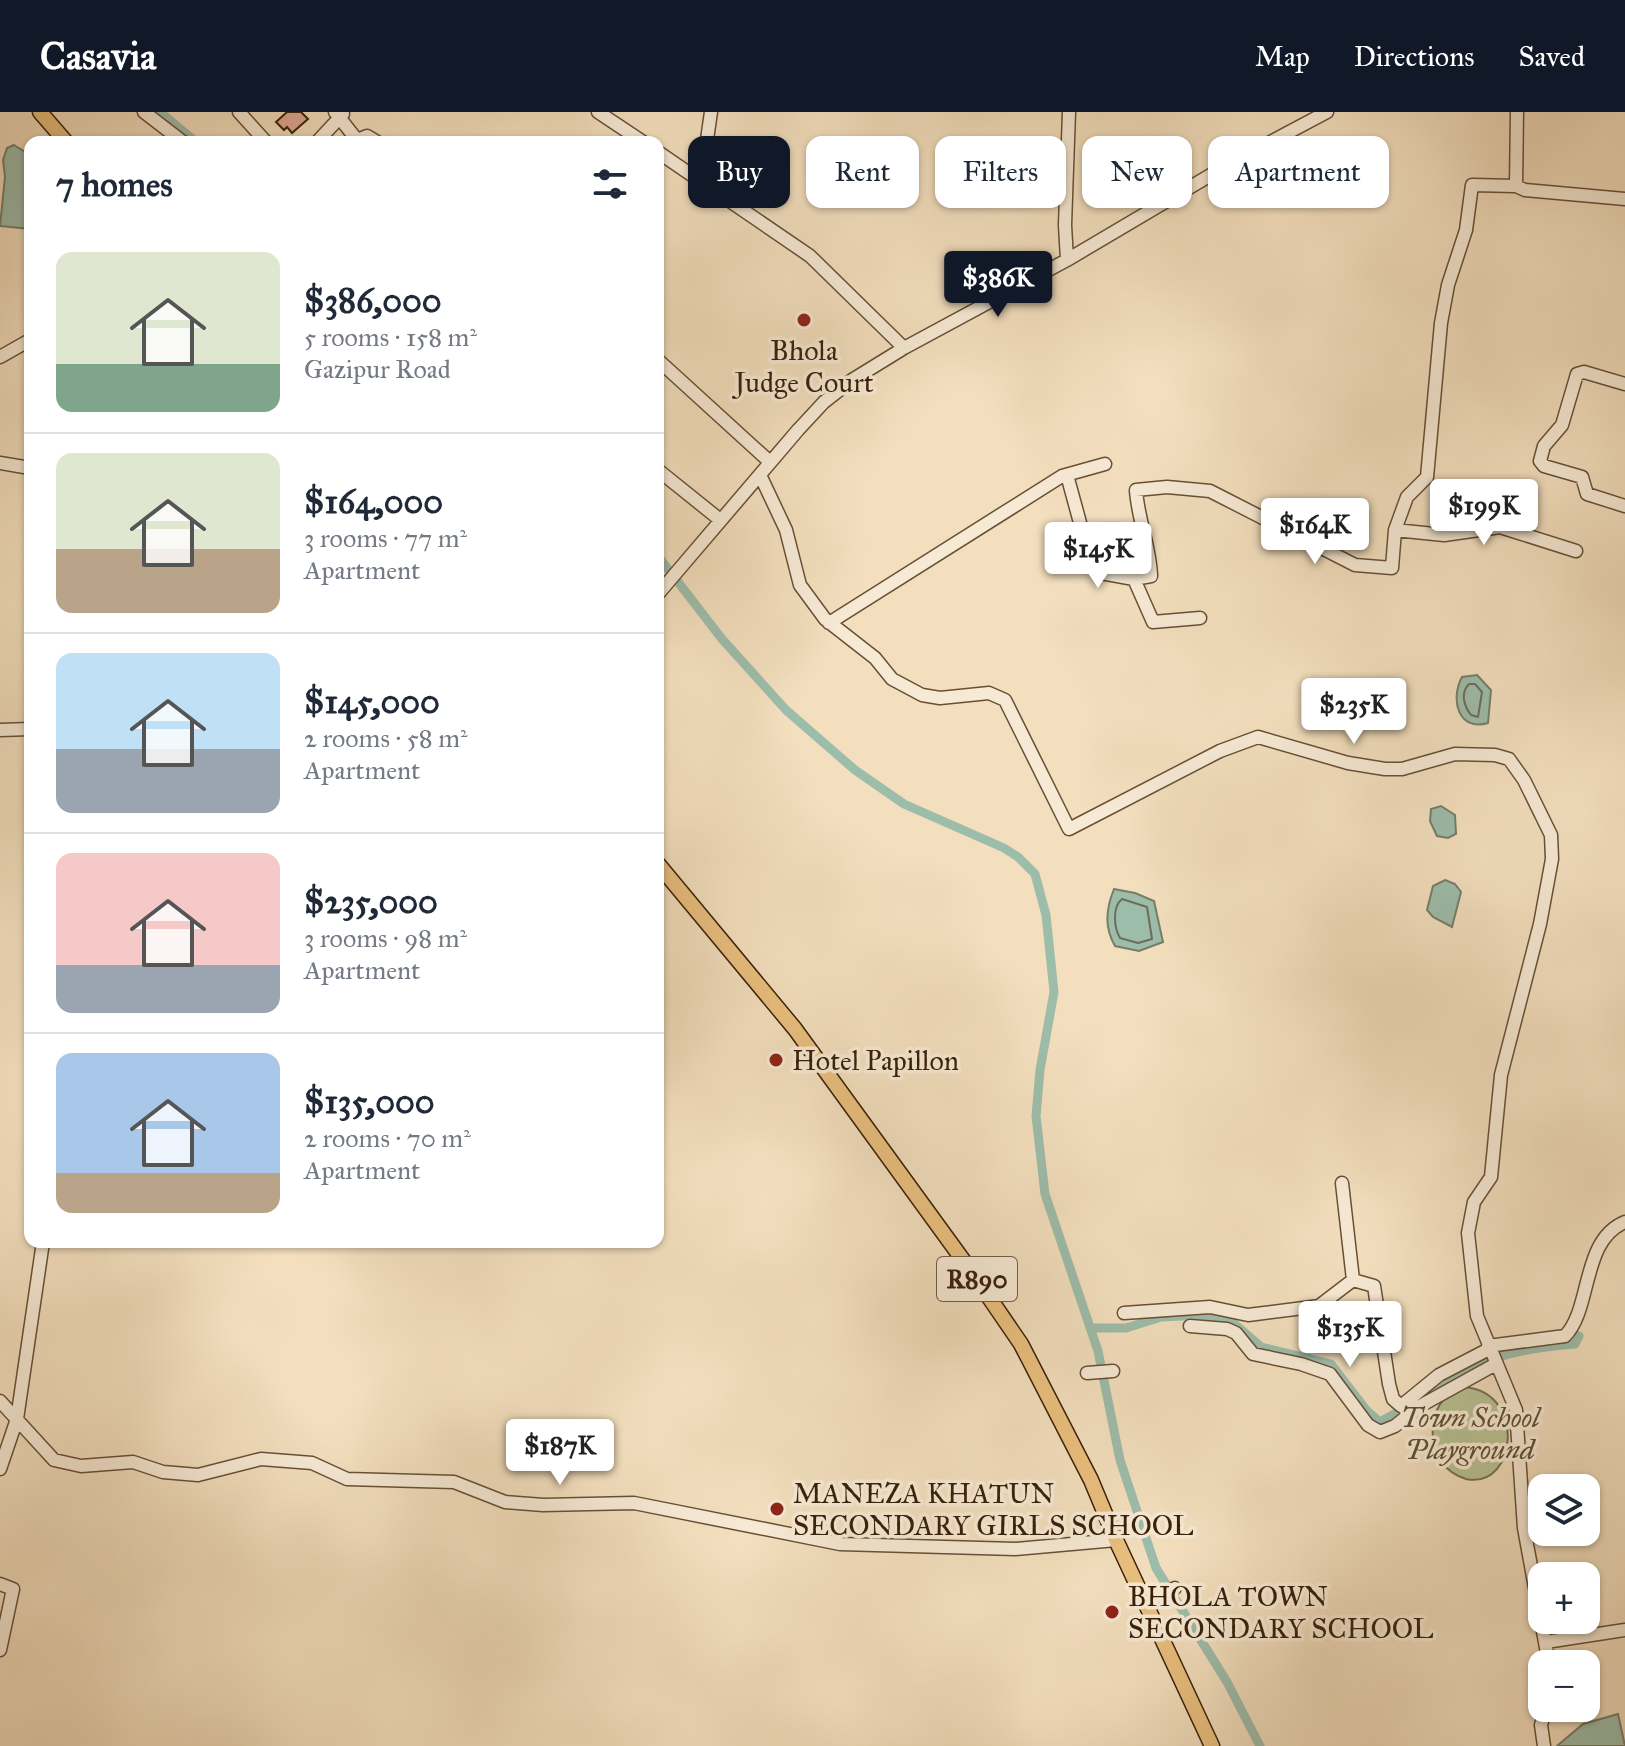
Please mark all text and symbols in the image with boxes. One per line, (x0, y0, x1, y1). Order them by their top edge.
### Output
text: Casavia (40, 33, 156, 79)
text: Map (1255, 39, 1310, 74)
text: Directions (1354, 39, 1475, 74)
text: Saved (1519, 39, 1585, 74)
chip: Buy (688, 136, 790, 208)
chip: Rent (806, 136, 919, 208)
chip: Filters (935, 136, 1066, 208)
chip: New (1082, 136, 1192, 208)
chip: Apartment (1208, 136, 1389, 208)
icon: filters (588, 162, 632, 206)
text: 7 homes (56, 164, 173, 205)
pin: $386K (942, 251, 1054, 319)
text: $386K (962, 261, 1034, 293)
text: $386,000 (304, 280, 442, 321)
icon: home (120, 284, 216, 380)
marker: Bhola Judge Court (795, 311, 813, 329)
text: 5 rooms · 158 m² (304, 321, 477, 353)
place label: Bhola Judge Court (731, 333, 874, 400)
text: Gazipur Road (304, 353, 451, 385)
pin: $199K (1428, 479, 1540, 547)
text: $164,000 (304, 481, 443, 522)
icon: home (120, 485, 216, 581)
text: $199K (1448, 489, 1520, 521)
pin: $164K (1259, 498, 1371, 566)
text: $164K (1279, 508, 1351, 540)
text: 3 rooms · 77 m² (304, 522, 467, 554)
pin: $145K (1042, 522, 1154, 590)
text: $145K (1063, 532, 1133, 564)
text: Apartment (304, 554, 420, 586)
pin: $235K (1298, 678, 1410, 746)
text: $145,000 (304, 681, 440, 722)
icon: home (120, 685, 216, 781)
text: $235K (1319, 688, 1389, 720)
text: 2 rooms · 58 m² (304, 722, 468, 754)
text: Apartment (304, 754, 420, 786)
text: $235,000 (304, 881, 438, 922)
icon: home (120, 885, 216, 981)
text: 3 rooms · 98 m² (304, 922, 467, 954)
text: Apartment (304, 954, 420, 986)
place label: Hotel Papillon (792, 1043, 959, 1078)
marker: Hotel Papillon (767, 1051, 785, 1069)
text: $135,000 (304, 1081, 435, 1122)
icon: home (120, 1085, 216, 1181)
text: 2 rooms · 70 m² (304, 1122, 471, 1154)
text: Apartment (304, 1154, 420, 1186)
road number: R890 (937, 1257, 1017, 1301)
pin: $135K (1294, 1301, 1406, 1369)
text: $135K (1317, 1311, 1383, 1343)
park label: Town School Playground (1400, 1400, 1542, 1467)
pin: $187K (504, 1419, 616, 1487)
text: $187K (524, 1429, 596, 1461)
map controls (1528, 1474, 1600, 1722)
button: layers (1528, 1474, 1600, 1546)
place label: MANEZA KHATUN SECONDARY GIRLS SCHOOL (793, 1476, 1194, 1543)
marker: MANEZA KHATUN SECONDARY GIRLS SCHOOL (768, 1500, 786, 1518)
button: + (1528, 1562, 1600, 1634)
place label: BHOLA TOWN SECONDARY SCHOOL (1128, 1579, 1434, 1646)
marker: BHOLA TOWN SECONDARY SCHOOL (1103, 1603, 1121, 1621)
button: − (1528, 1650, 1600, 1722)

